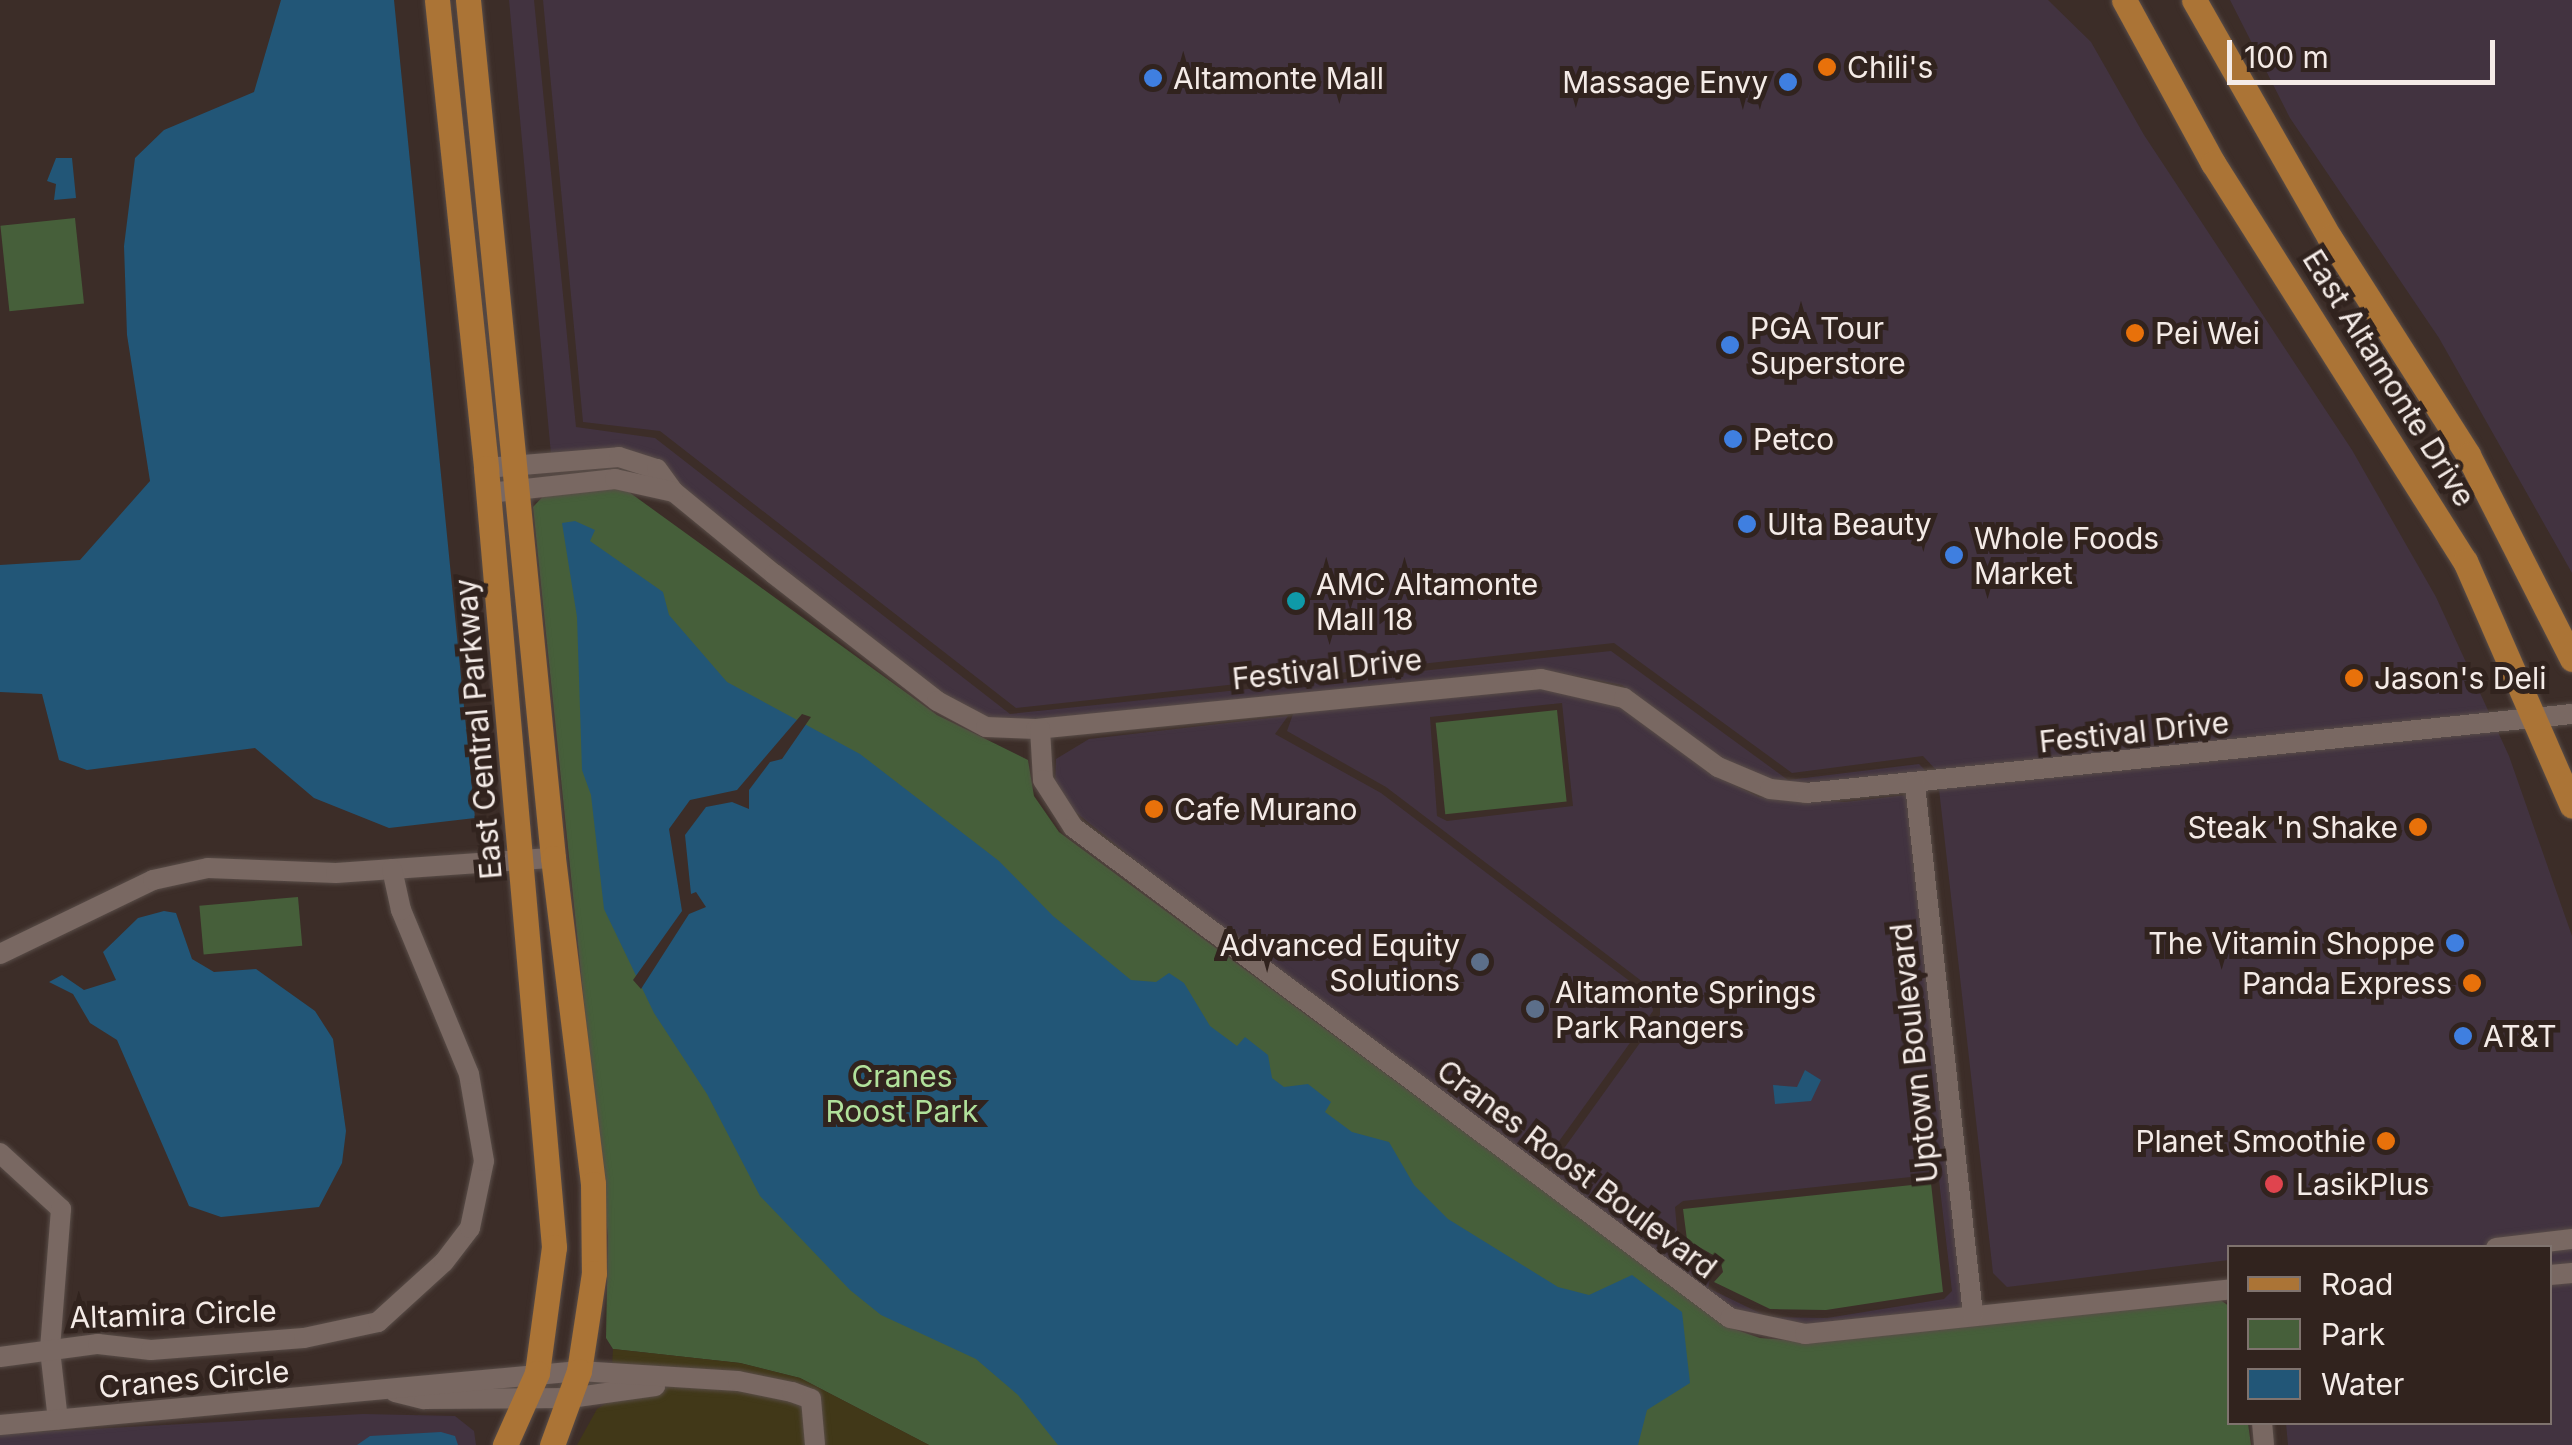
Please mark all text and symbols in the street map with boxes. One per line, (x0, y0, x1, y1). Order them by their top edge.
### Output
scale bar (2232, 20, 2500, 82)
text: 100 m (2244, 39, 2329, 75)
place label: Chili's (1847, 49, 1933, 85)
marker: Chili's (1816, 56, 1838, 78)
place label: Altamonte Mall (1173, 60, 1384, 96)
place label: Massage Envy (1562, 64, 1768, 100)
marker: Altamonte Mall (1142, 67, 1164, 89)
marker: Massage Envy (1777, 71, 1799, 93)
street label: East Altamonte Drive (2295, 243, 2483, 513)
place label: PGA Tour Superstore (1750, 310, 1906, 380)
place label: Pei Wei (2155, 315, 2260, 351)
marker: Pei Wei (2124, 322, 2146, 344)
marker: PGA Tour Superstore (1719, 334, 1741, 356)
place label: Petco (1753, 421, 1834, 457)
marker: Petco (1722, 428, 1744, 450)
place label: Ulta Beauty (1767, 506, 1932, 542)
marker: Ulta Beauty (1736, 513, 1758, 535)
place label: Whole Foods Market (1974, 520, 2159, 590)
marker: Whole Foods Market (1943, 544, 1965, 566)
place label: AMC Altamonte Mall 18 (1316, 566, 1538, 636)
street label: East Central Parkway (447, 577, 509, 881)
marker: AMC Altamonte Mall 18 (1285, 590, 1307, 612)
street label: Festival Drive (1230, 641, 1424, 697)
place label: Jason's Deli (2374, 660, 2546, 696)
marker: Jason's Deli (2343, 667, 2365, 689)
street label: Festival Drive (2037, 704, 2231, 760)
place label: Cafe Murano (1174, 791, 1358, 827)
marker: Cafe Murano (1143, 798, 1165, 820)
place label: Steak 'n Shake (2187, 809, 2398, 845)
marker: Steak 'n Shake (2407, 816, 2429, 838)
street label: Uptown Boulevard (1882, 922, 1946, 1184)
place label: The Vitamin Shoppe (2148, 925, 2435, 961)
place label: Advanced Equity Solutions (1219, 927, 1460, 998)
marker: The Vitamin Shoppe (2444, 932, 2466, 954)
marker: Advanced Equity Solutions (1469, 951, 1491, 973)
place label: Panda Express (2242, 965, 2452, 1001)
marker: Panda Express (2461, 972, 2483, 994)
place label: Altamonte Springs Park Rangers (1555, 974, 1816, 1044)
marker: Altamonte Springs Park Rangers (1524, 998, 1546, 1020)
place label: AT&T (2483, 1018, 2556, 1054)
marker: AT&T (2452, 1025, 2474, 1047)
street label: Cranes Roost Boulevard (1430, 1052, 1724, 1286)
park label: Cranes Roost Park (825, 1058, 979, 1128)
place label: Planet Smoothie (2135, 1123, 2366, 1159)
marker: Planet Smoothie (2375, 1130, 2397, 1152)
place label: LasikPlus (2296, 1166, 2429, 1202)
marker: LasikPlus (2261, 1171, 2287, 1197)
legend (2227, 1245, 2552, 1425)
text: Road (2321, 1266, 2393, 1302)
street label: Altamira Circle (69, 1292, 277, 1336)
text: Park (2321, 1316, 2385, 1352)
street label: Cranes Circle (97, 1353, 291, 1405)
text: Water (2321, 1366, 2404, 1402)

